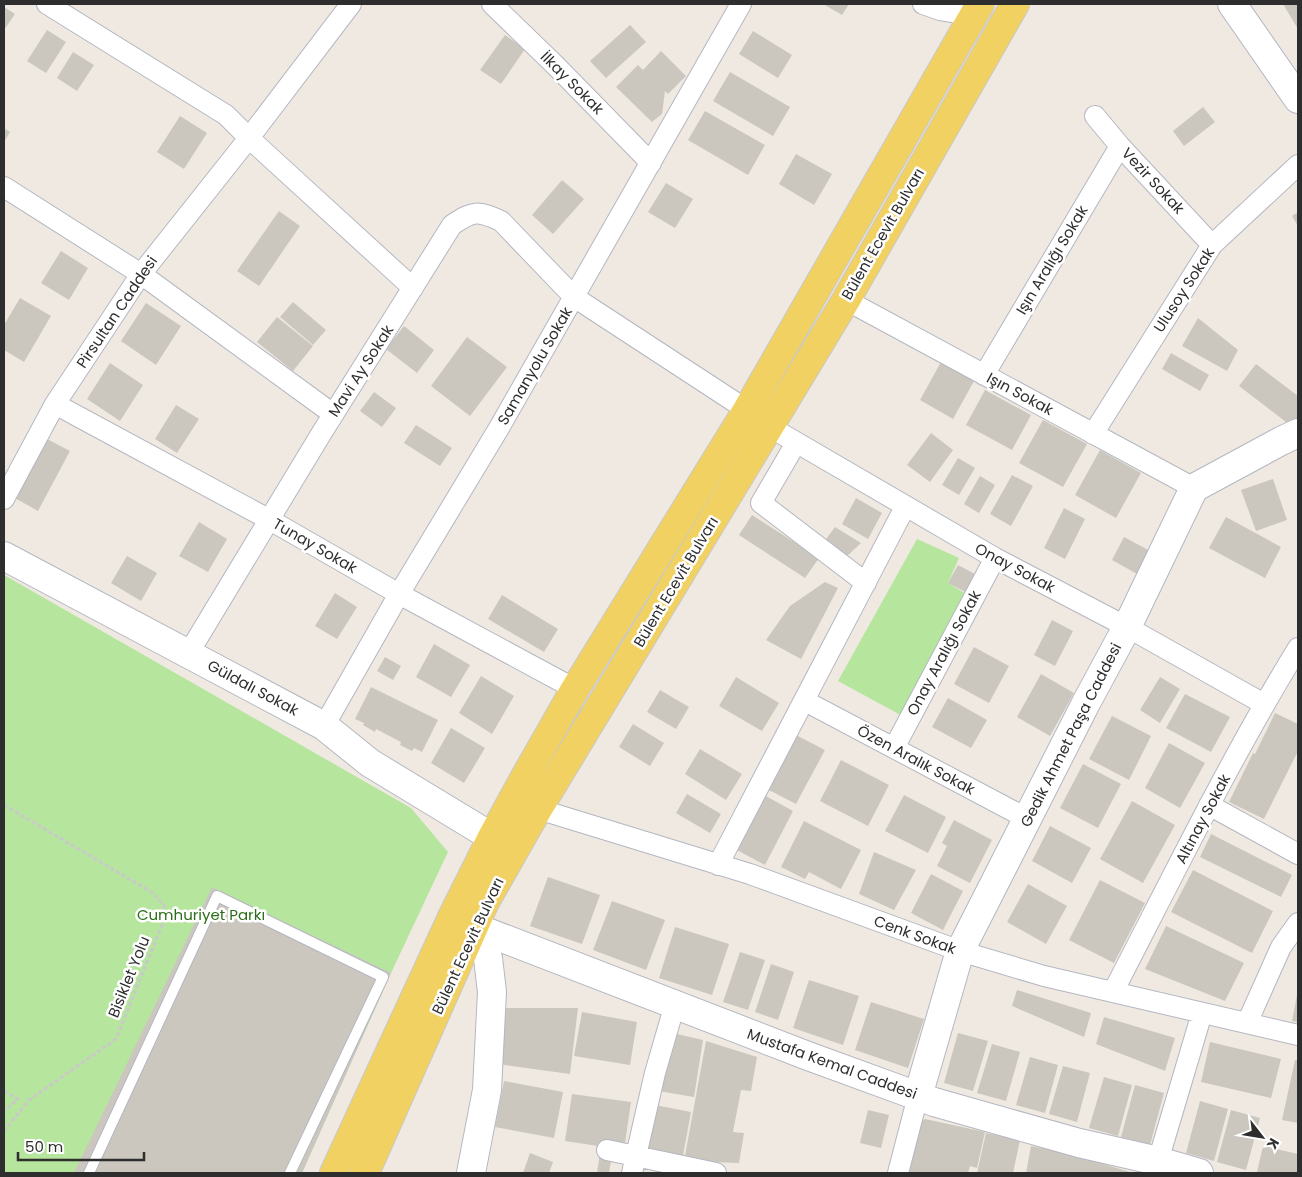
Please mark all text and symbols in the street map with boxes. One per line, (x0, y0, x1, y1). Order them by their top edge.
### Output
street label: İlkay Sokak (536, 46, 609, 119)
street label: Vezir Sokak (1117, 143, 1190, 219)
street label: Bülent Ecevit Bulvarı (836, 164, 929, 303)
street label: Işın Aralığı Sokak (1011, 201, 1093, 318)
street label: Ulusoy Sokak (1148, 243, 1219, 336)
street label: Pirsultan Caddesi (71, 251, 162, 372)
street label: Samanyolu Sokak (492, 302, 577, 429)
street label: Mavi Ay Sokak (323, 320, 398, 421)
street label: Işın Sokak (983, 367, 1058, 420)
street label: Tunay Sokak (269, 513, 361, 578)
street label: Bülent Ecevit Bulvarı (628, 513, 723, 651)
street label: Onay Sokak (971, 538, 1059, 598)
street label: Onay Aralığı Sokak (902, 586, 986, 719)
street label: Gedik Ahmet Paşa Caddesi (1015, 639, 1126, 830)
street label: Güldalı Sokak (204, 655, 303, 721)
street label: Özen Aralık Sokak (854, 720, 979, 800)
street label: Altınay Sokak (1170, 770, 1235, 867)
street label: Bülent Ecevit Bulvarı (427, 874, 509, 1018)
park label: Cumhuriyet Parkı (137, 904, 265, 925)
street label: Cenk Sokak (871, 910, 960, 959)
street label: Bisiklet Yolu (103, 933, 154, 1021)
street label: Mustafa Kemal Caddesi (744, 1023, 920, 1104)
north arrow (1237, 1112, 1287, 1162)
scale bar (18, 1130, 144, 1162)
text: K (1262, 1134, 1284, 1153)
text: 50 m (25, 1136, 63, 1157)

